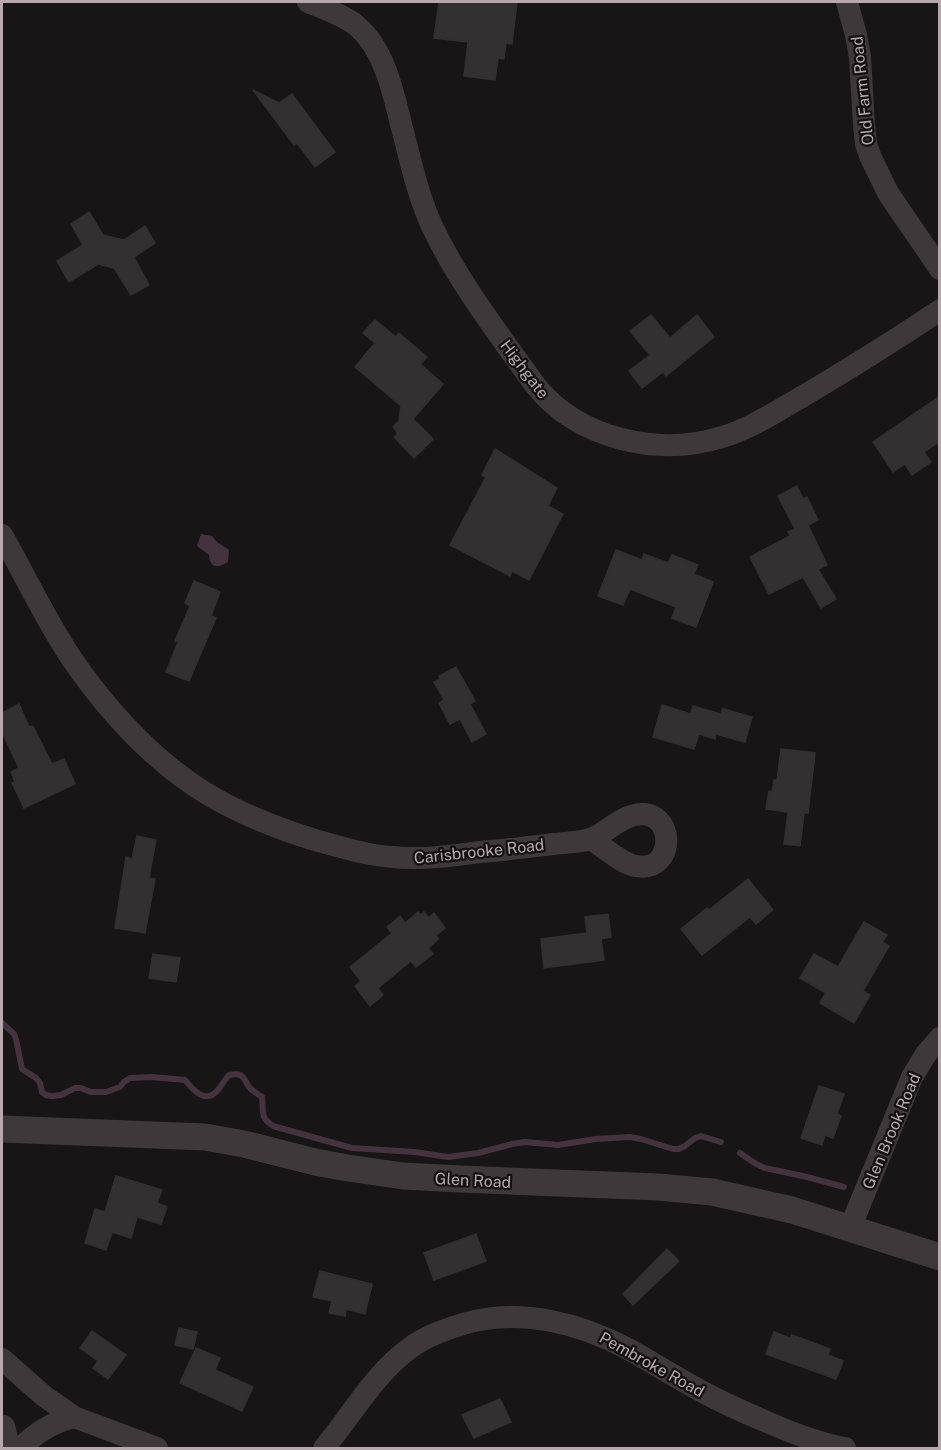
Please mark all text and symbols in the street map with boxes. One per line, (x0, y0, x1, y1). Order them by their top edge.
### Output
street label: Old Farm Road (847, 35, 878, 146)
street label: Highgate (496, 336, 553, 402)
street label: Carisbrooke Road (413, 835, 545, 868)
street label: Glen Brook Road (858, 1070, 924, 1192)
street label: Glen Road (434, 1169, 512, 1192)
street label: Pembroke Road (596, 1328, 708, 1401)

